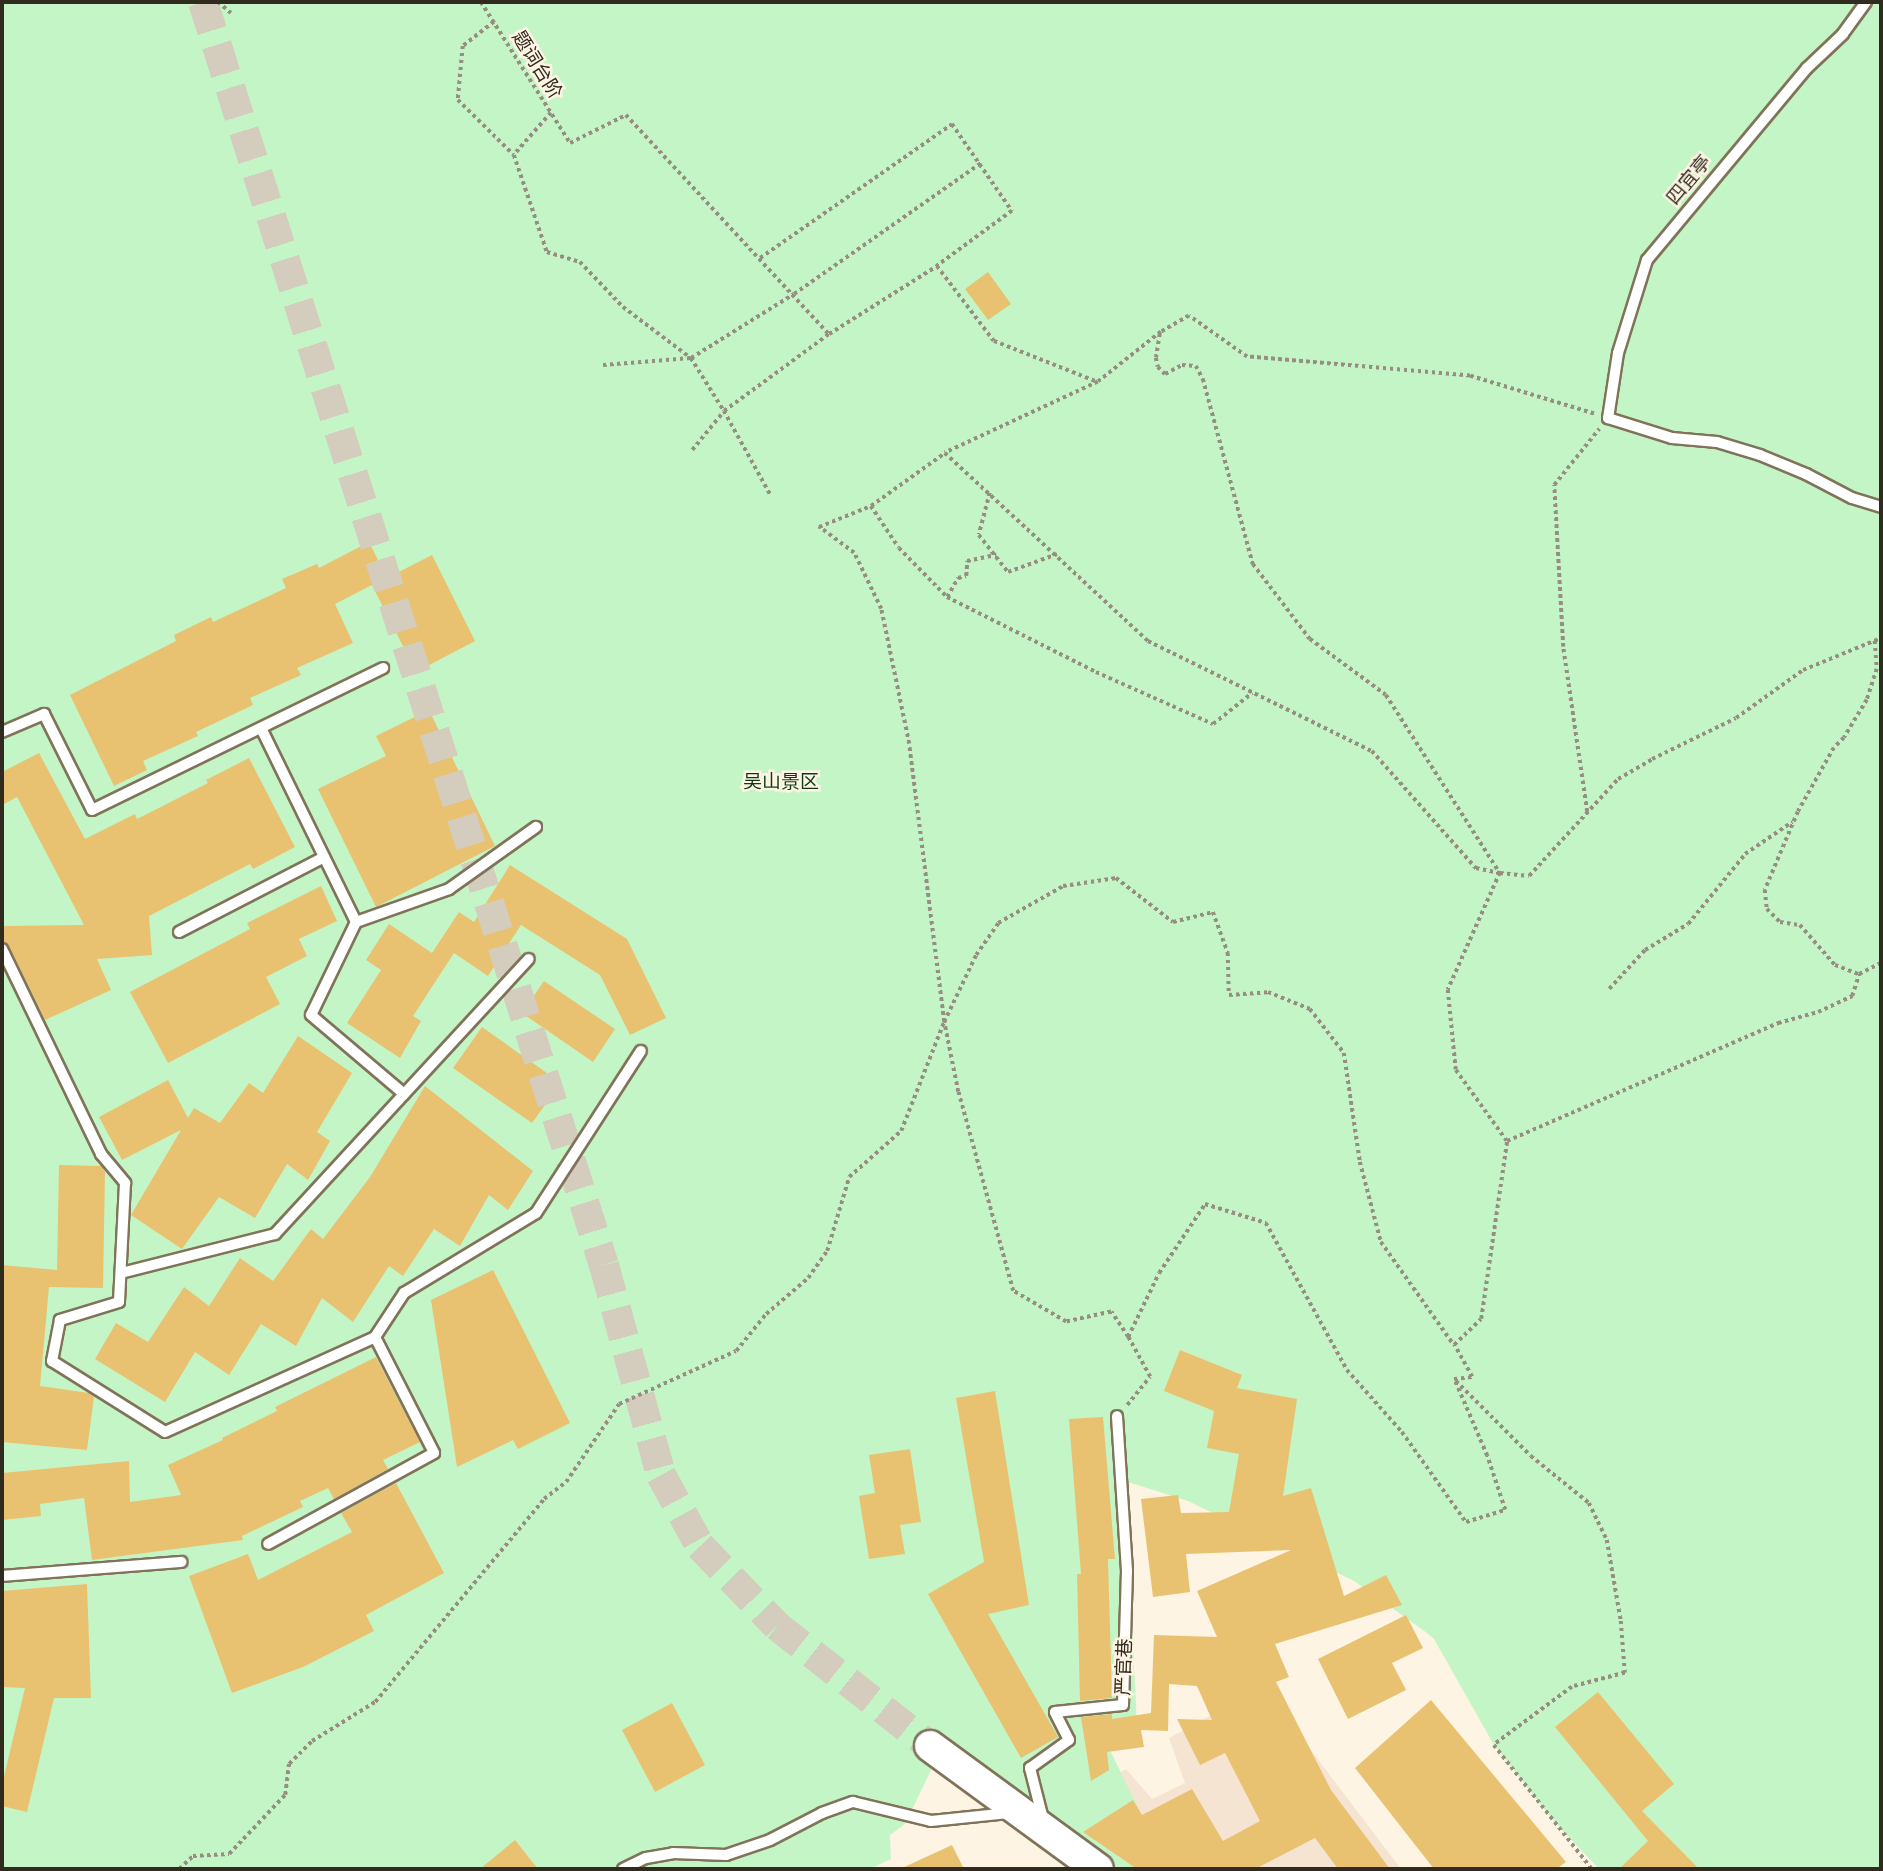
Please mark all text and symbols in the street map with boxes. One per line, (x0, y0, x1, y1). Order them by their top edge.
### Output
street label: 题词台阶 (507, 27, 567, 103)
street label: 四宜亭 (1662, 151, 1716, 209)
park label: 吴山景区 (743, 771, 819, 793)
street label: 严官巷 (1112, 1638, 1136, 1696)

